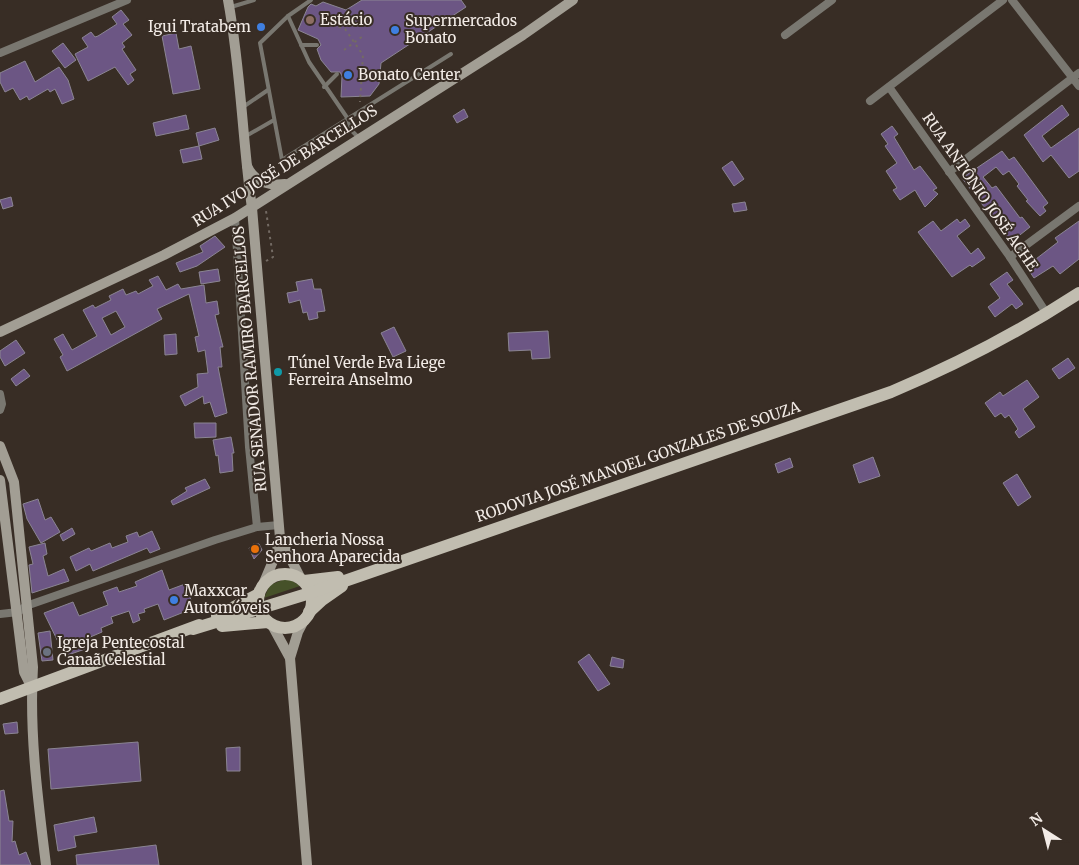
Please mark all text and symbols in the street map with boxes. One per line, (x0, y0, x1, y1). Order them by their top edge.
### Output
place label: Estácio (320, 10, 372, 29)
place label: Supermercados Bonato (405, 11, 517, 47)
marker: Estácio (304, 14, 316, 26)
place label: Igui Tratabem (148, 17, 251, 36)
marker: Igui Tratabem (255, 21, 267, 33)
marker: Supermercados Bonato (389, 24, 401, 36)
place label: Bonato Center (358, 65, 460, 84)
marker: Bonato Center (342, 69, 354, 81)
street label: RUA IVO JOSÉ DE BARCELLOS (188, 100, 381, 230)
street label: RUA ANTÔNIO JOSÉ ACHE (918, 108, 1043, 275)
street label: RUA SENADOR RAMIRO BARCELLOS (228, 225, 271, 493)
place label: Túnel Verde Eva Liege Ferreira Anselmo (288, 353, 446, 389)
marker: Túnel Verde Eva Liege Ferreira Anselmo (272, 366, 284, 378)
street label: RODOVIA JOSÉ MANOEL GONZALES DE SOUZA (473, 396, 803, 526)
place label: Lancheria Nossa Senhora Aparecida (265, 530, 400, 566)
marker: Lancheria Nossa Senhora Aparecida (249, 543, 261, 555)
place label: Maxxcar Automóveis (183, 581, 270, 617)
marker: Maxxcar Automóveis (168, 594, 180, 606)
place label: Igreja Pentecostal Canaã Celestial (57, 633, 185, 669)
marker: Igreja Pentecostal Canaã Celestial (41, 646, 53, 658)
north arrow (1019, 805, 1069, 855)
text: N (1027, 809, 1046, 830)

